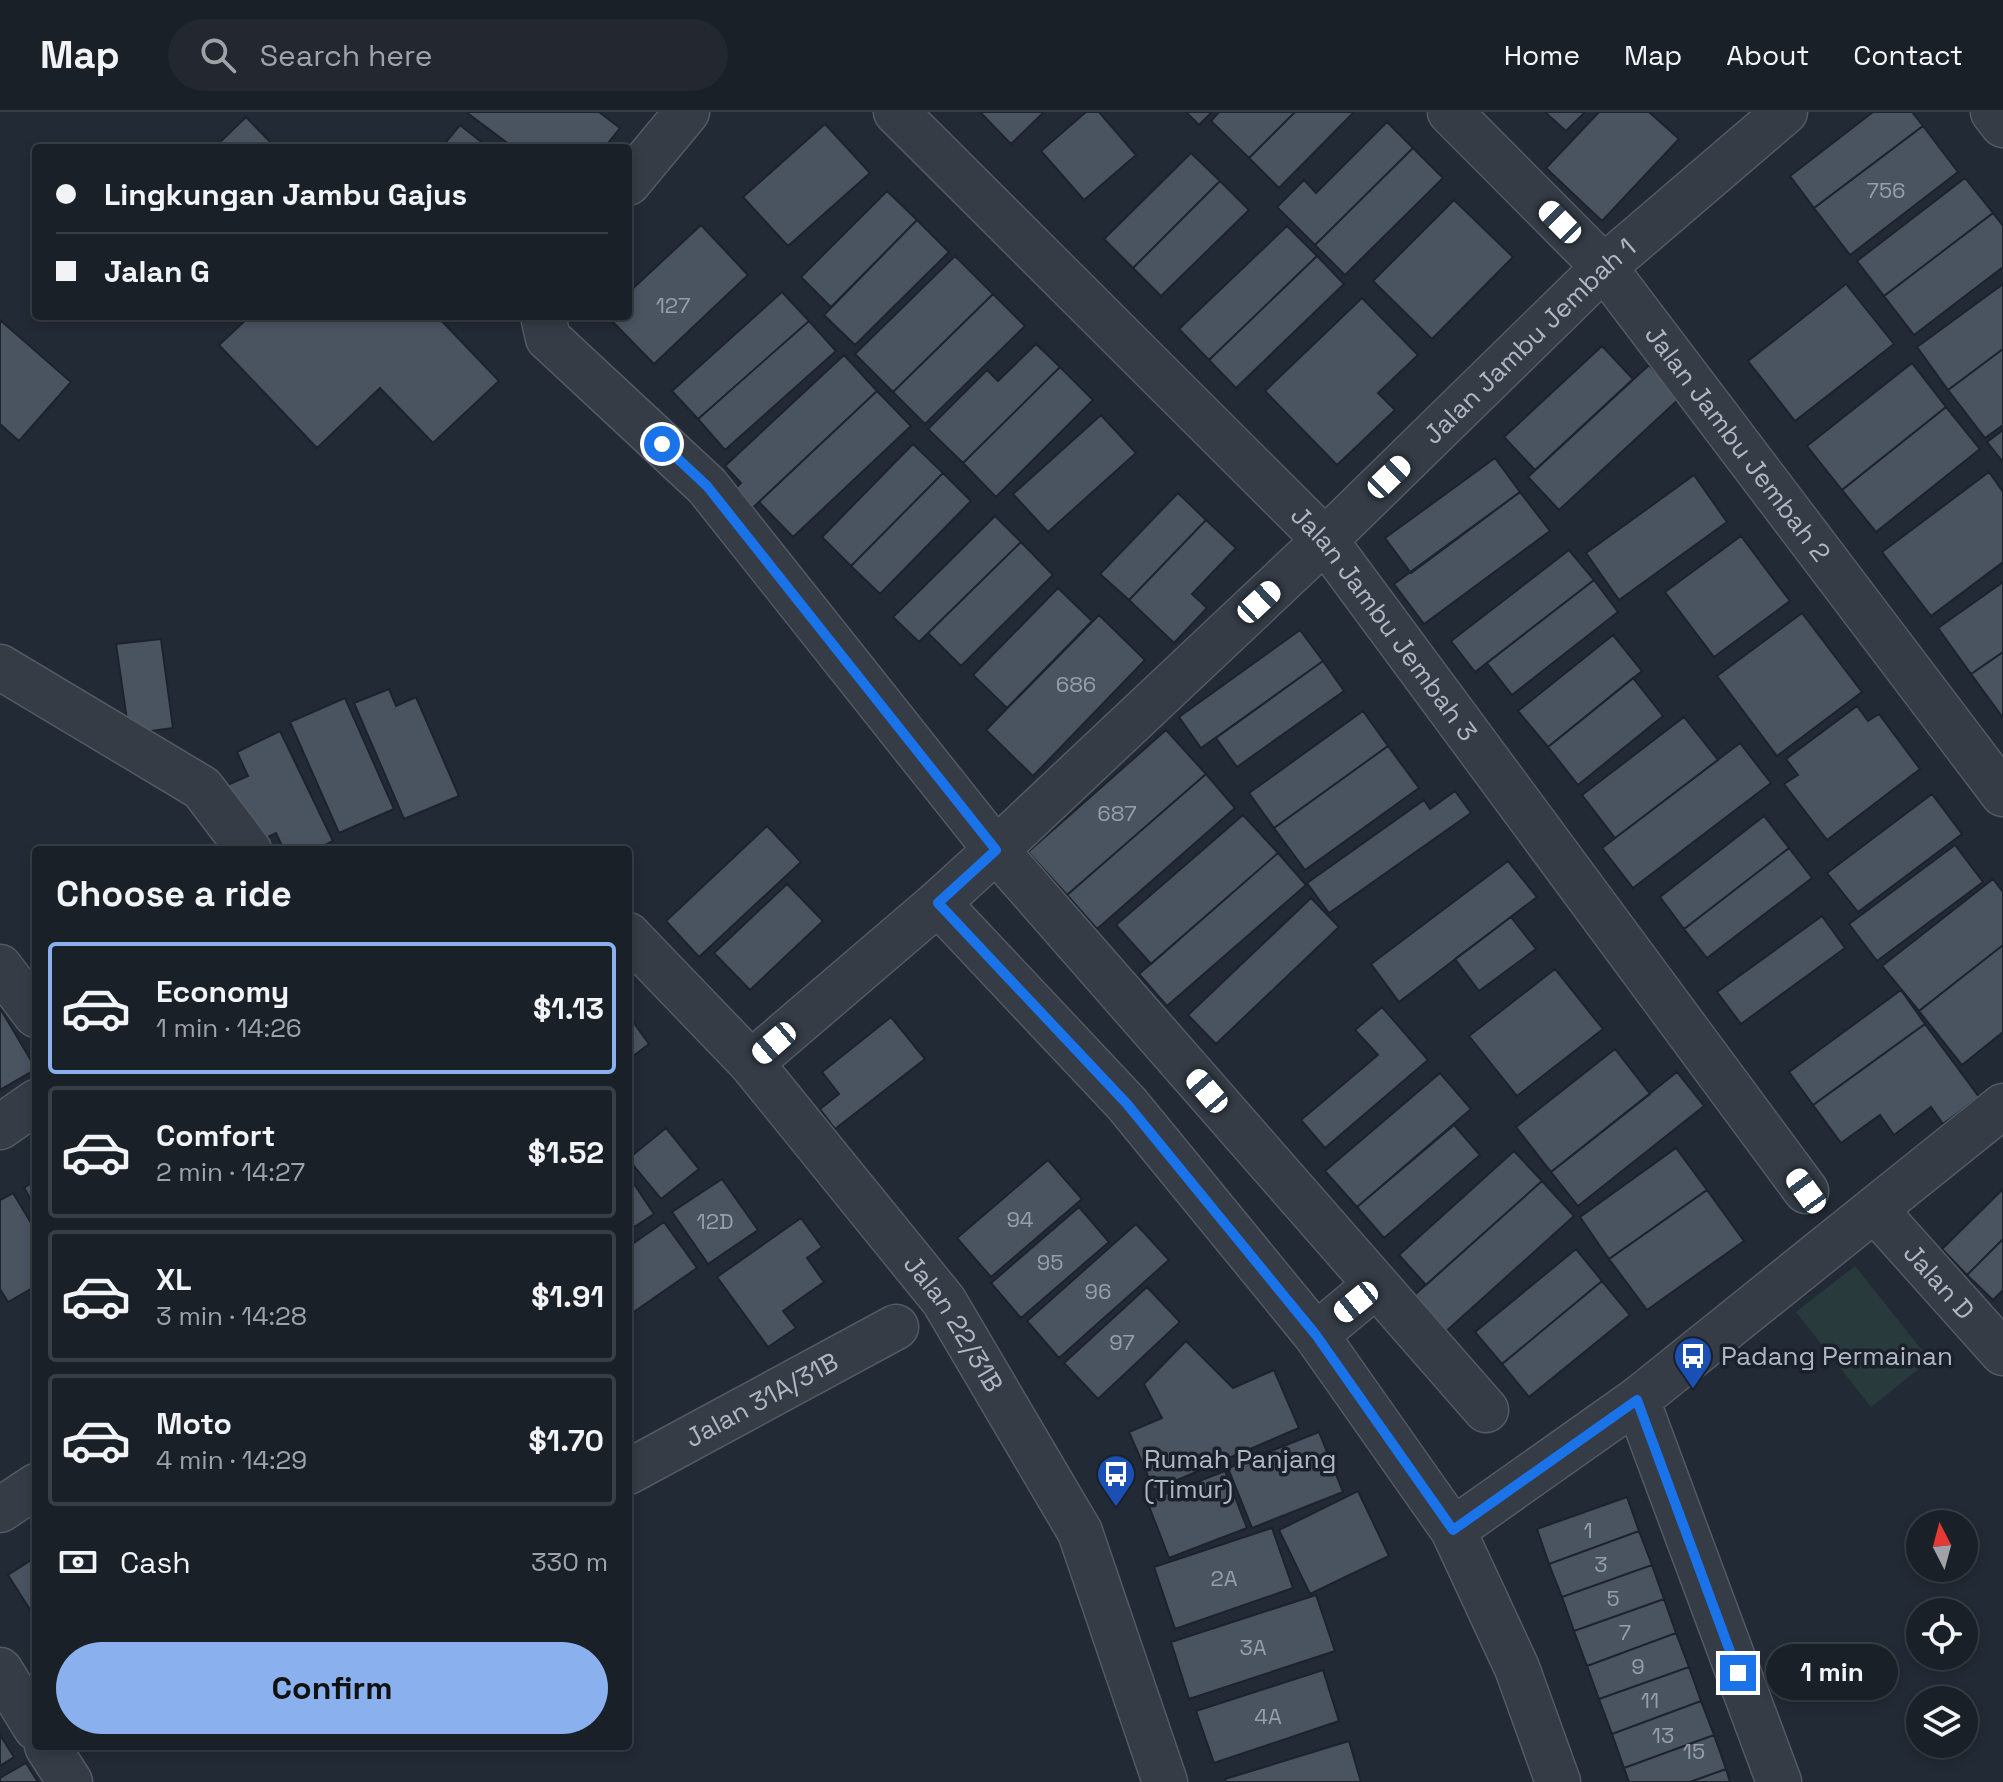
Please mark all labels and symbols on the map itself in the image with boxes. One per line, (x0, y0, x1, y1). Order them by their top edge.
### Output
house number: 756 (1866, 176, 1906, 204)
car (1535, 197, 1585, 247)
street label: Jalan Jambu Jembah 1 (1416, 230, 1643, 452)
house number: 127 (656, 291, 690, 319)
street label: Jalan Jambu Jembah 2 (1637, 319, 1838, 569)
route start (644, 426, 680, 462)
car (1363, 452, 1415, 502)
street label: Jalan Jambu Jembah 3 (1283, 498, 1485, 748)
car (1233, 577, 1285, 627)
house number: 686 (1056, 670, 1096, 698)
house number: 687 (1097, 799, 1137, 827)
car (748, 1018, 800, 1068)
car (1182, 1065, 1232, 1117)
car (1782, 1165, 1830, 1217)
house number: 94 (1006, 1205, 1034, 1233)
house number: 12D (696, 1207, 734, 1235)
street label: Jalan D (1896, 1236, 1982, 1327)
street label: Jalan 22/31B (896, 1248, 1011, 1398)
house number: 95 (1037, 1248, 1063, 1276)
house number: 96 (1085, 1277, 1111, 1305)
car (1330, 1278, 1382, 1326)
house number: 97 (1109, 1328, 1135, 1356)
bus stop icon: Padang Permainan (1672, 1335, 1714, 1390)
place label: Padang Permainan (1721, 1339, 1953, 1373)
street label: Jalan 31A/31B (679, 1344, 844, 1455)
place label: Rumah Panjang (Timur) (1144, 1442, 1336, 1506)
bus stop icon: Rumah Panjang (Timur) (1095, 1453, 1137, 1508)
north arrow (1906, 1510, 1978, 1582)
house number: 1 (1583, 1516, 1593, 1544)
house number: 3 (1594, 1550, 1608, 1578)
house number: 2A (1210, 1564, 1238, 1592)
house number: 5 (1606, 1584, 1620, 1612)
house number: 7 (1619, 1618, 1631, 1646)
house number: 3A (1239, 1633, 1267, 1661)
callout: 1 min (1766, 1645, 1898, 1701)
house number: 9 (1631, 1652, 1645, 1680)
route end (1720, 1655, 1756, 1691)
house number: 11 (1641, 1686, 1659, 1714)
house number: 4A (1254, 1702, 1282, 1730)
house number: 13 (1652, 1721, 1674, 1749)
house number: 15 (1683, 1737, 1705, 1765)

